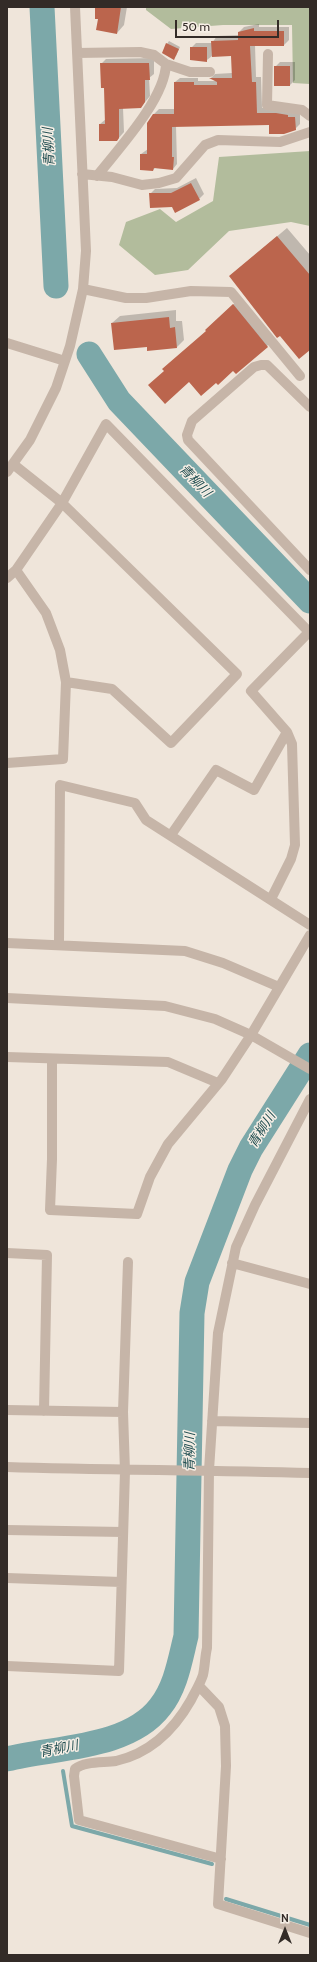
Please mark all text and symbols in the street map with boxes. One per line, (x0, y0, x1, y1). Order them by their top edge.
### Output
scale bar (177, 12, 281, 38)
text: 50 m (182, 19, 210, 34)
water label: 青柳川 (40, 127, 58, 167)
water label: 青柳川 (176, 462, 214, 500)
water label: 青柳川 (245, 1109, 279, 1151)
water label: 青柳川 (182, 1432, 198, 1472)
water label: 青柳川 (38, 1738, 80, 1760)
north arrow (265, 1910, 305, 1950)
text: N (281, 1911, 289, 1925)

